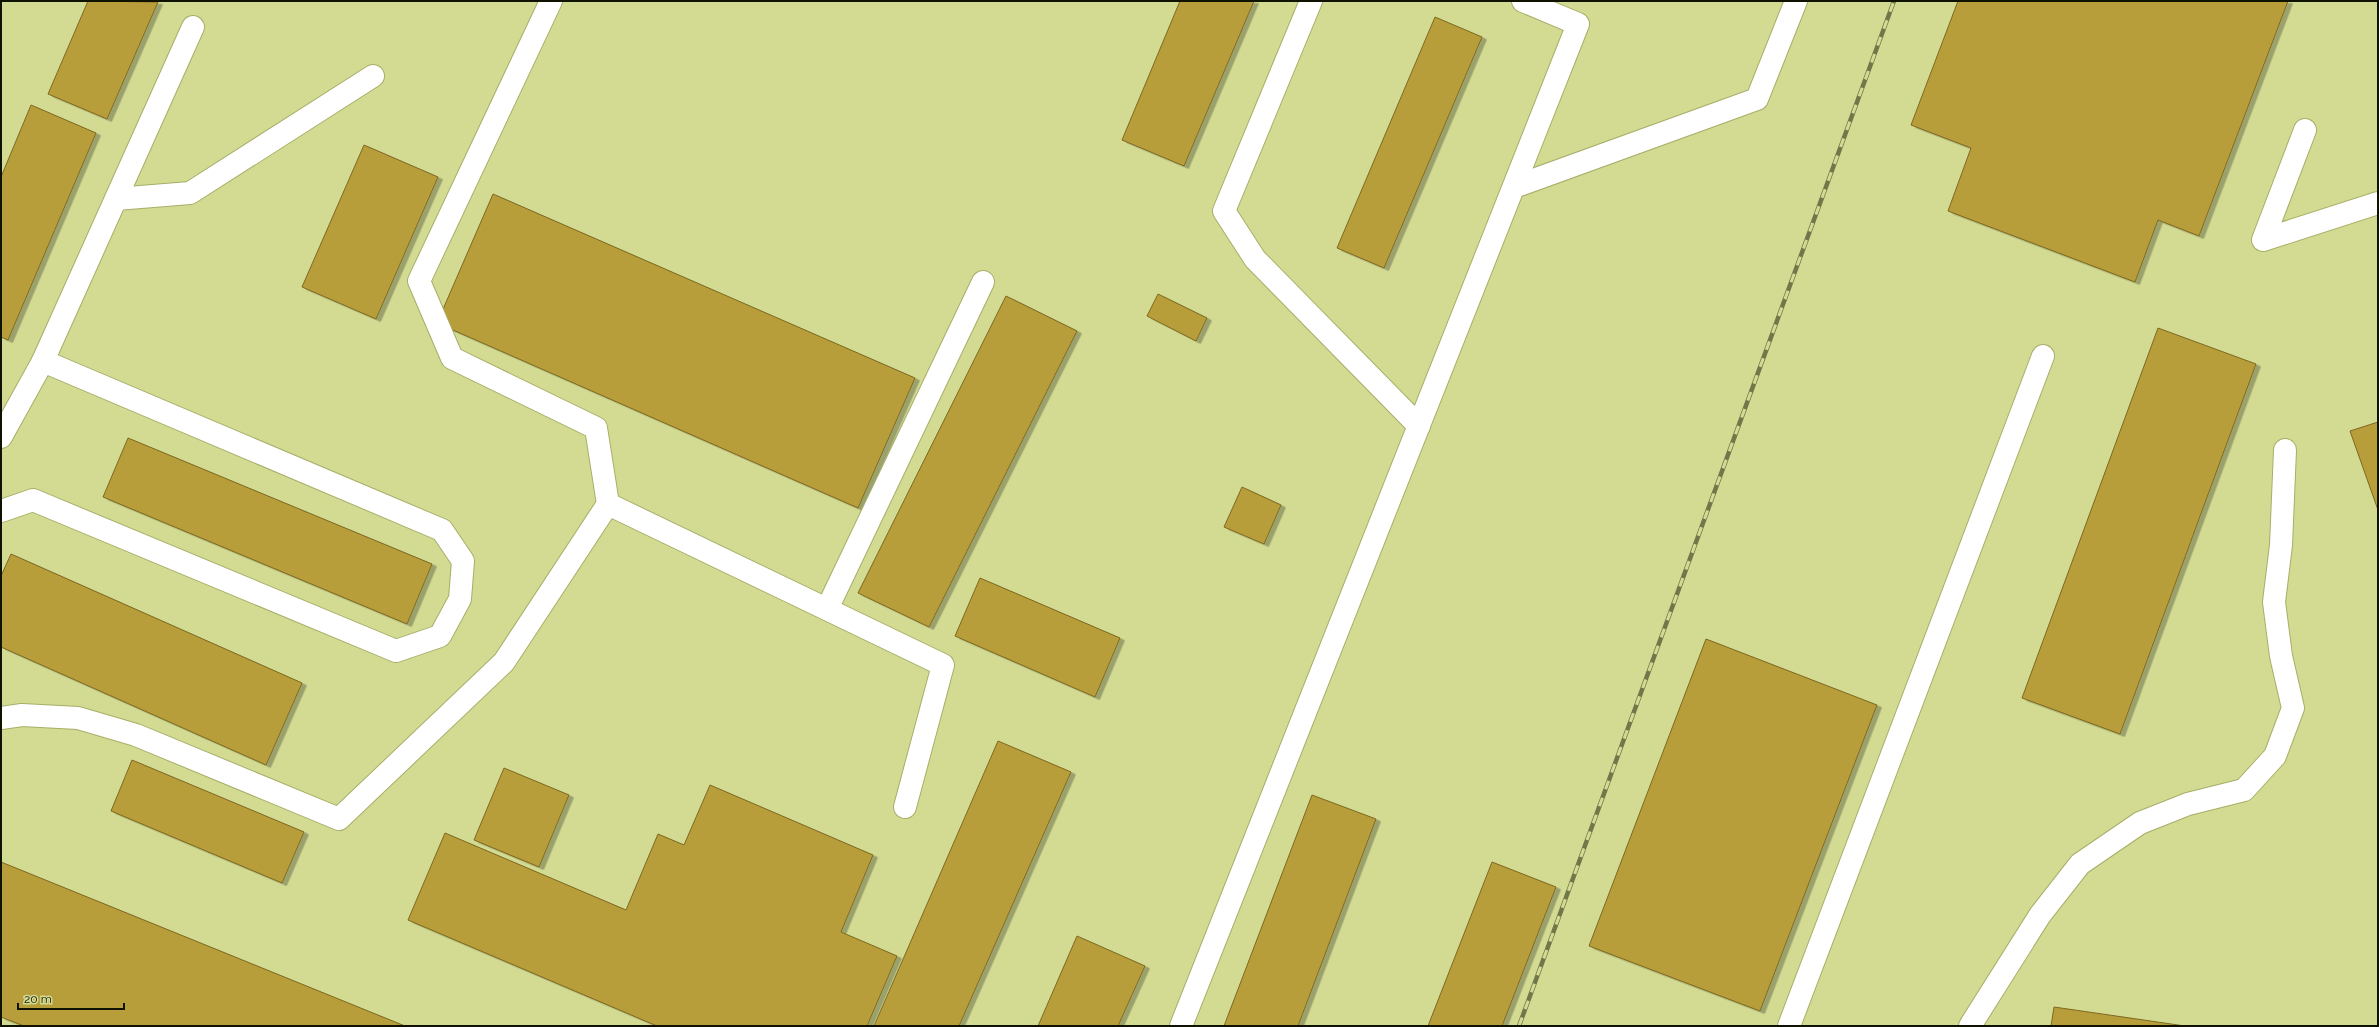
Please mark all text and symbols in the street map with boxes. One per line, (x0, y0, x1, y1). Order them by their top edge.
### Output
scale bar (18, 985, 124, 1011)
text: 20 m (24, 992, 52, 1006)

